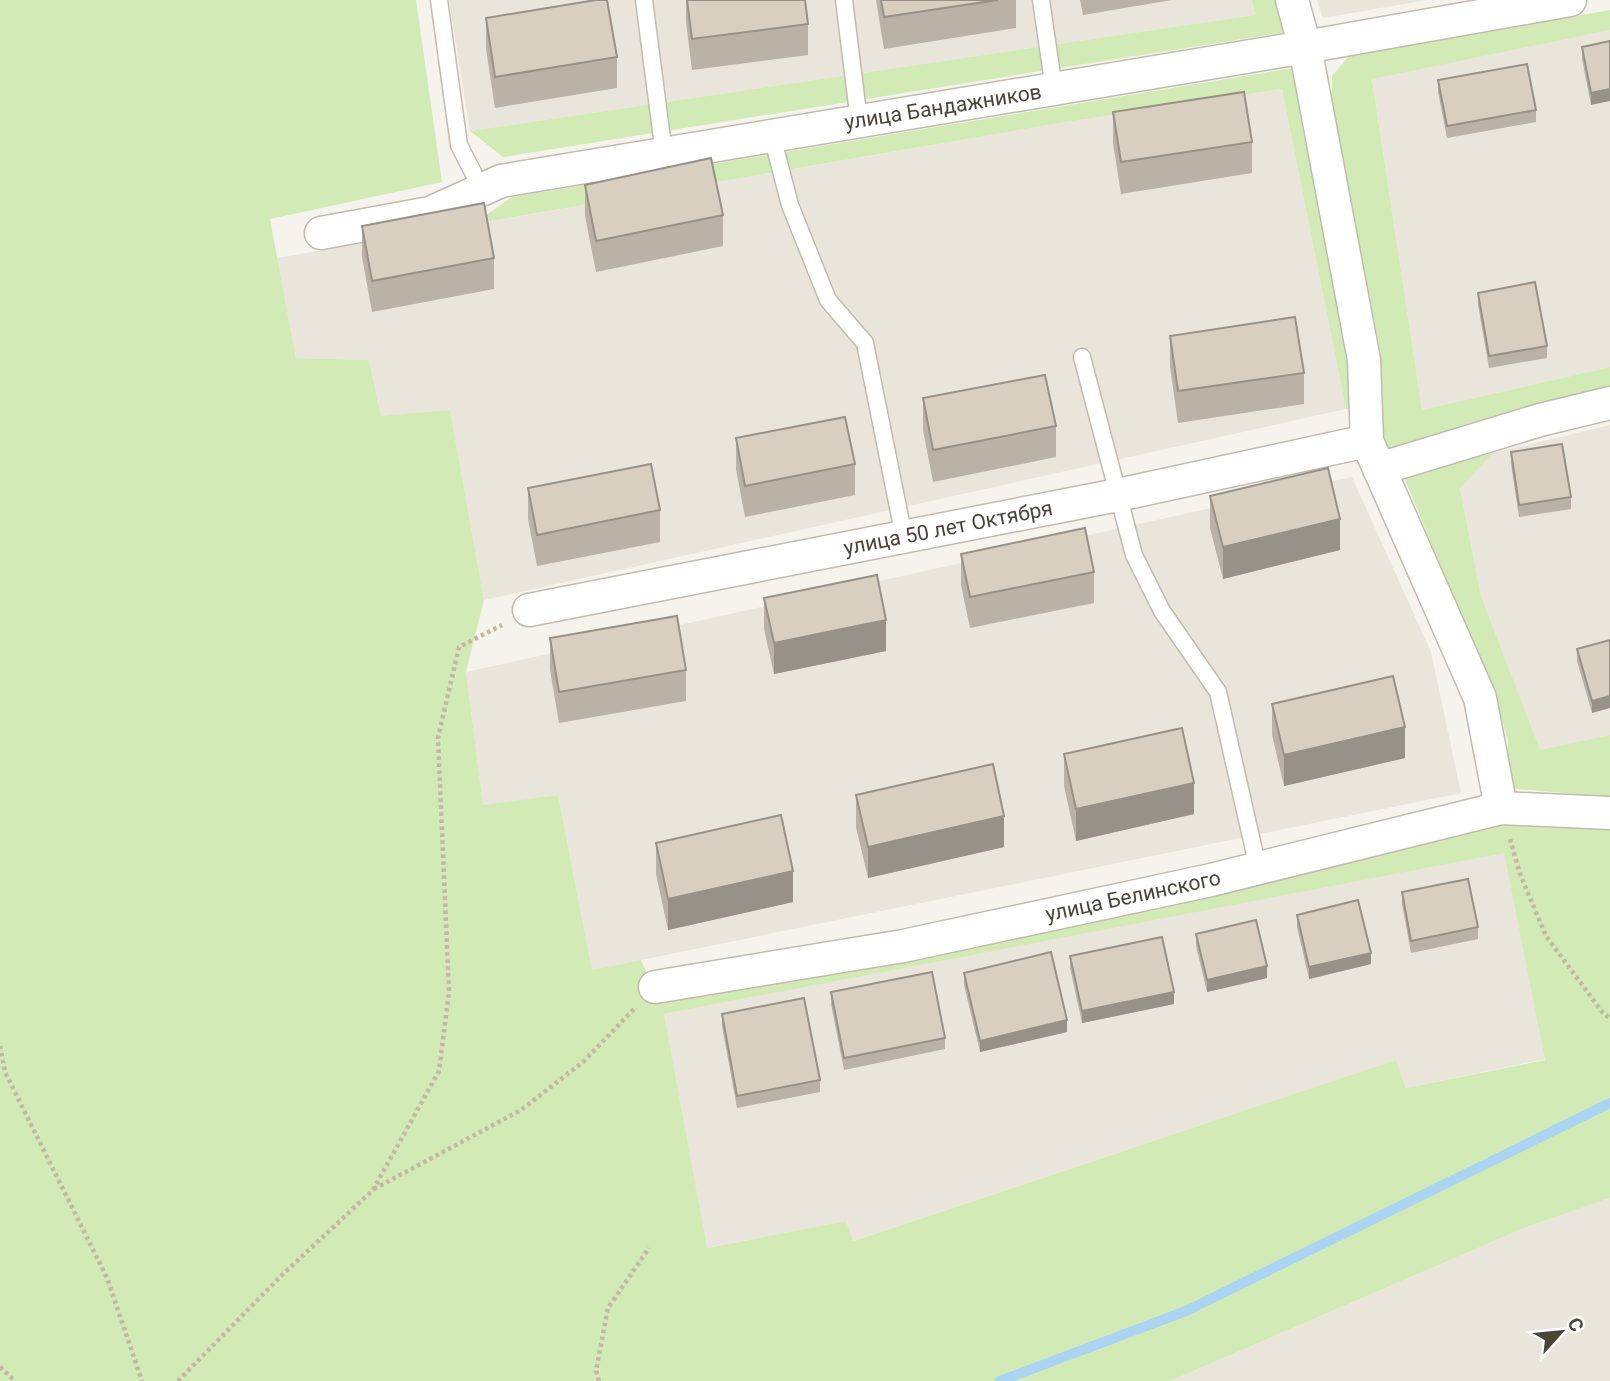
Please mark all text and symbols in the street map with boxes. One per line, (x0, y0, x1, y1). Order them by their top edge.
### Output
street label: улица Бандажников (843, 80, 1043, 134)
street label: улица 50 лет Октября (841, 496, 1055, 560)
street label: улица Белинского (1043, 866, 1223, 926)
north arrow (1526, 1297, 1596, 1367)
text: С (1563, 1314, 1589, 1335)

